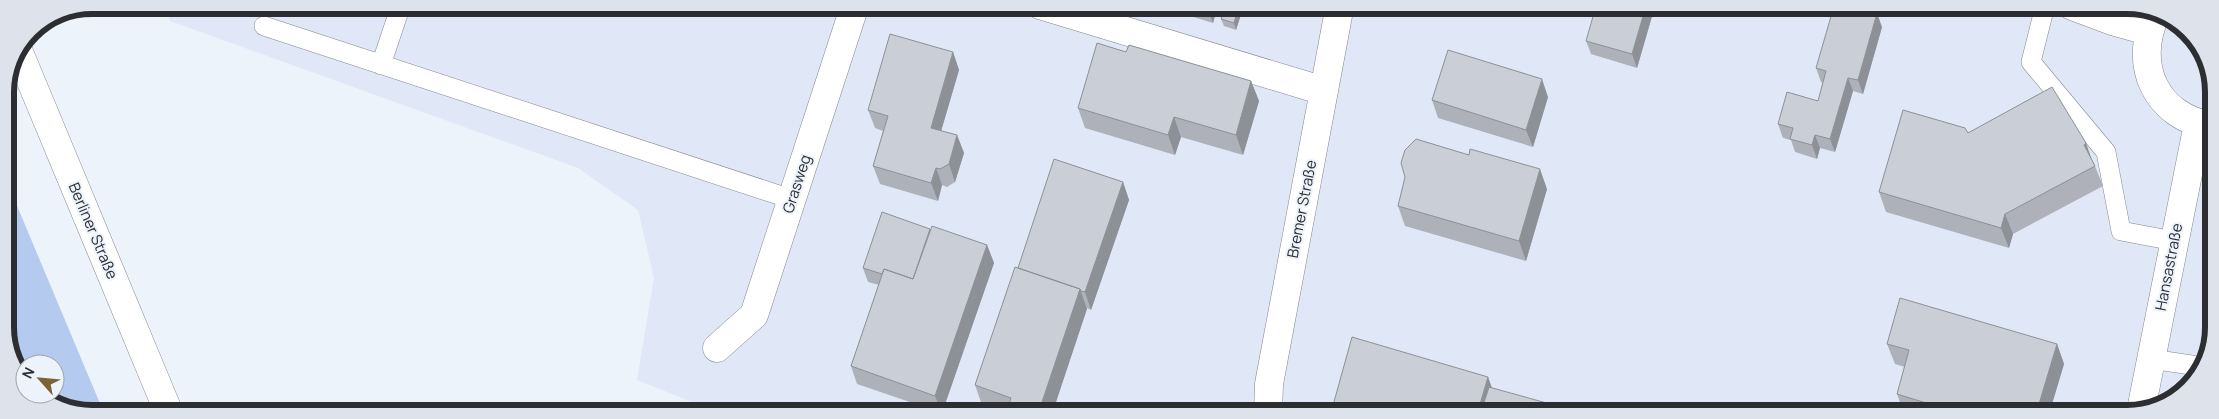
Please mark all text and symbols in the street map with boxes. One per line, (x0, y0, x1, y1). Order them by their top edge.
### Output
street label: Grasweg (777, 152, 816, 216)
street label: Bremer Straße (1282, 158, 1321, 260)
street label: Berliner Straße (64, 179, 123, 282)
street label: Hansastraße (2150, 221, 2187, 312)
north arrow (15, 354, 65, 404)
text: N (17, 364, 39, 382)

